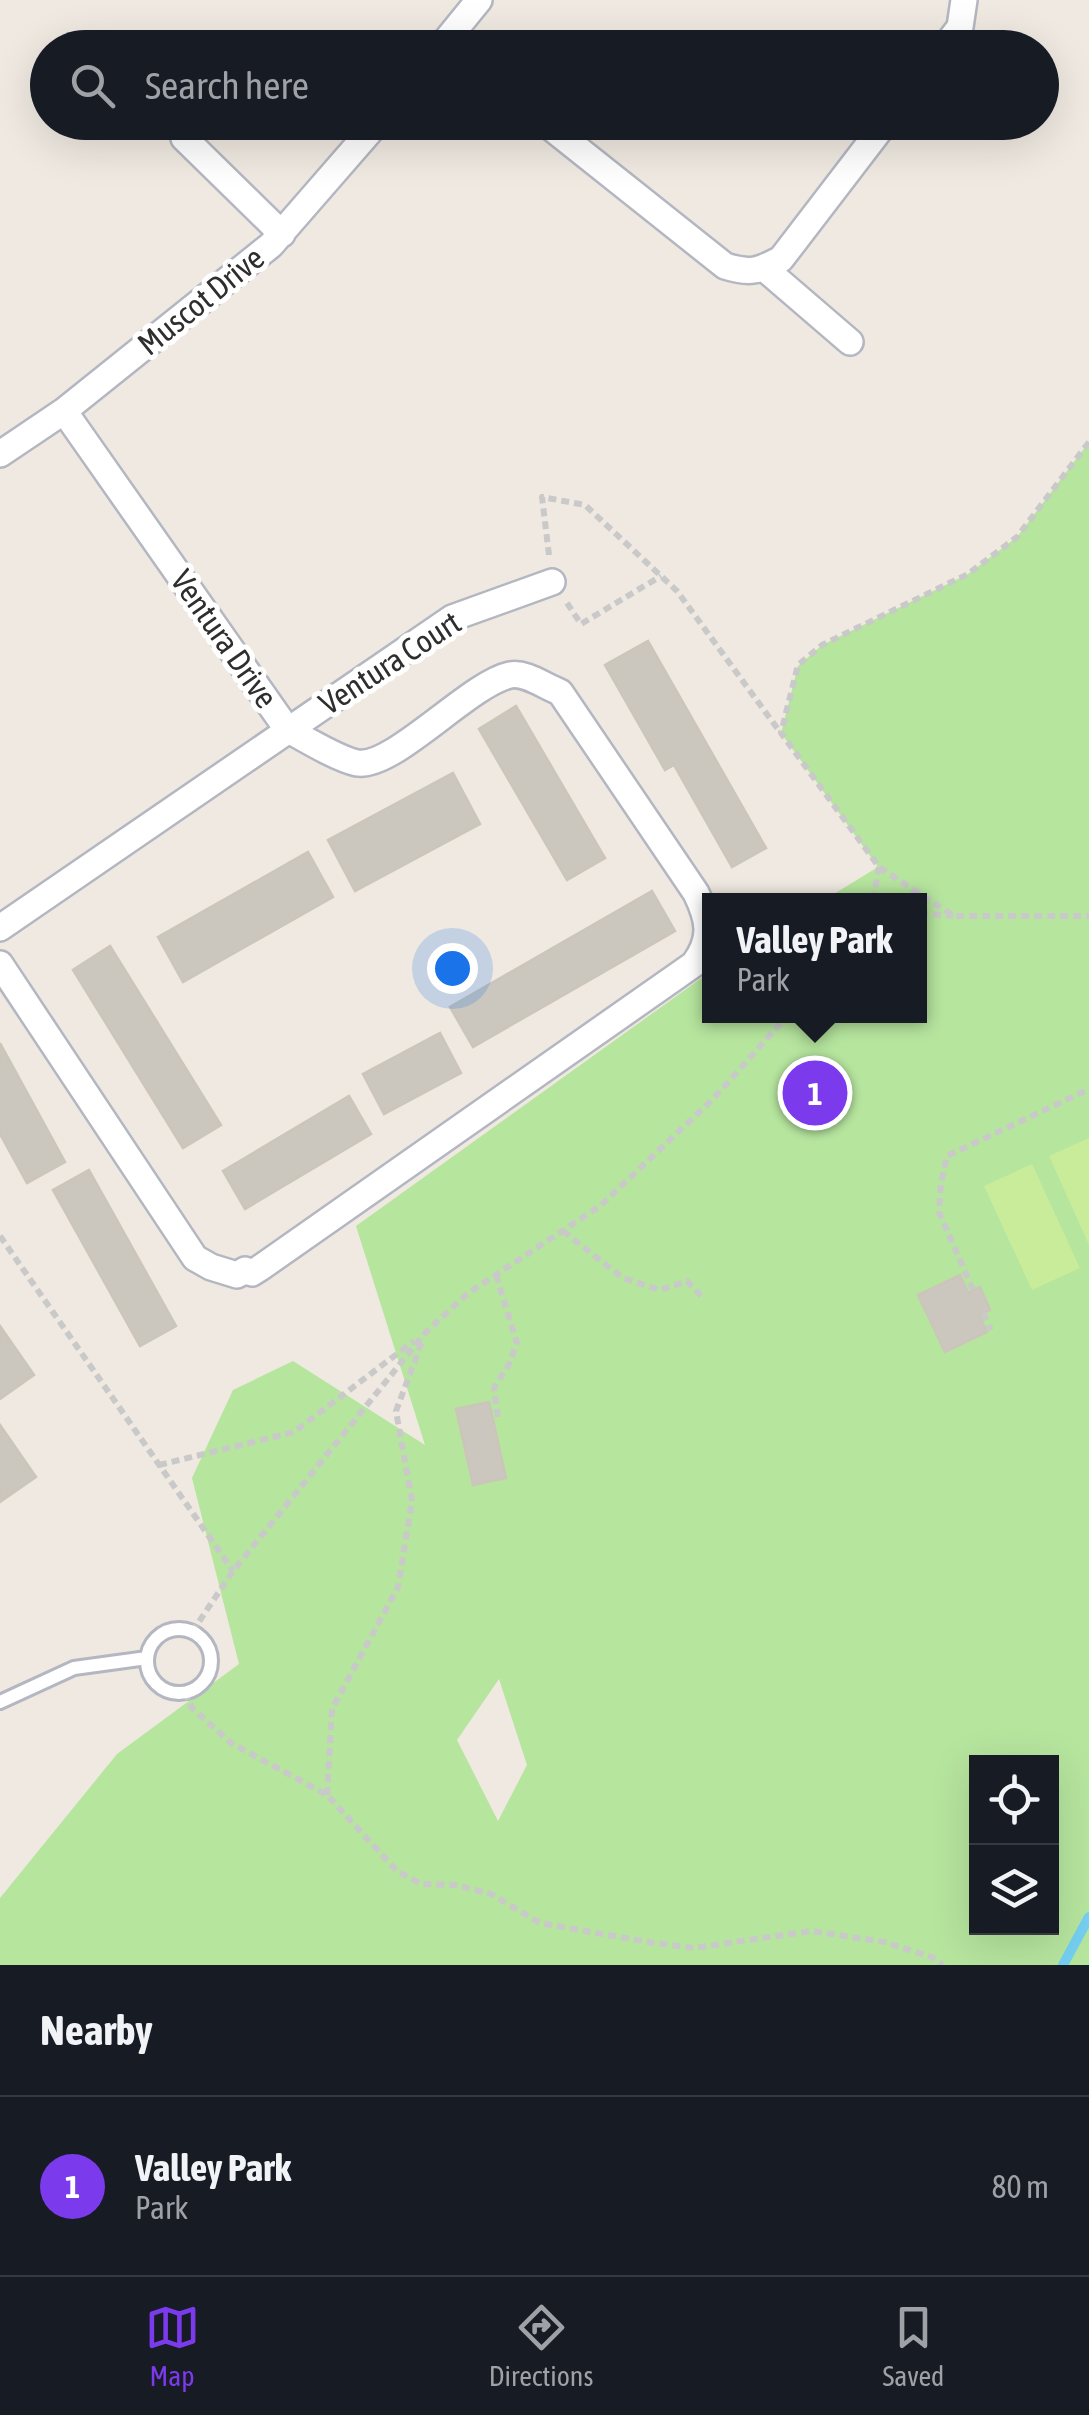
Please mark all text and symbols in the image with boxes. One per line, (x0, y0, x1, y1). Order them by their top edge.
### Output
search box (30, 30, 1059, 140)
icon: search (65, 58, 120, 113)
text: Search here (145, 64, 309, 107)
street label: Muscot Drive (130, 239, 271, 362)
street label: Ventura Drive (163, 563, 285, 715)
street label: Ventura Court (312, 603, 467, 722)
popup (702, 893, 927, 1023)
text: Valley Park (736, 918, 893, 961)
your location (427, 943, 478, 994)
text: Park (736, 961, 790, 998)
pin: 1 (782, 1056, 848, 1130)
map controls (969, 1755, 1059, 1935)
button: locate (969, 1755, 1059, 1845)
button: layers (969, 1845, 1059, 1935)
text: Nearby (40, 2006, 153, 2054)
text: Valley Park (135, 2146, 291, 2189)
text: 1 (65, 2168, 80, 2205)
text: 80 m (991, 2168, 1049, 2205)
text: Park (135, 2189, 188, 2226)
tab: Map (145, 2300, 200, 2392)
tab: Directions (489, 2300, 593, 2392)
tab: Saved (883, 2300, 944, 2392)

